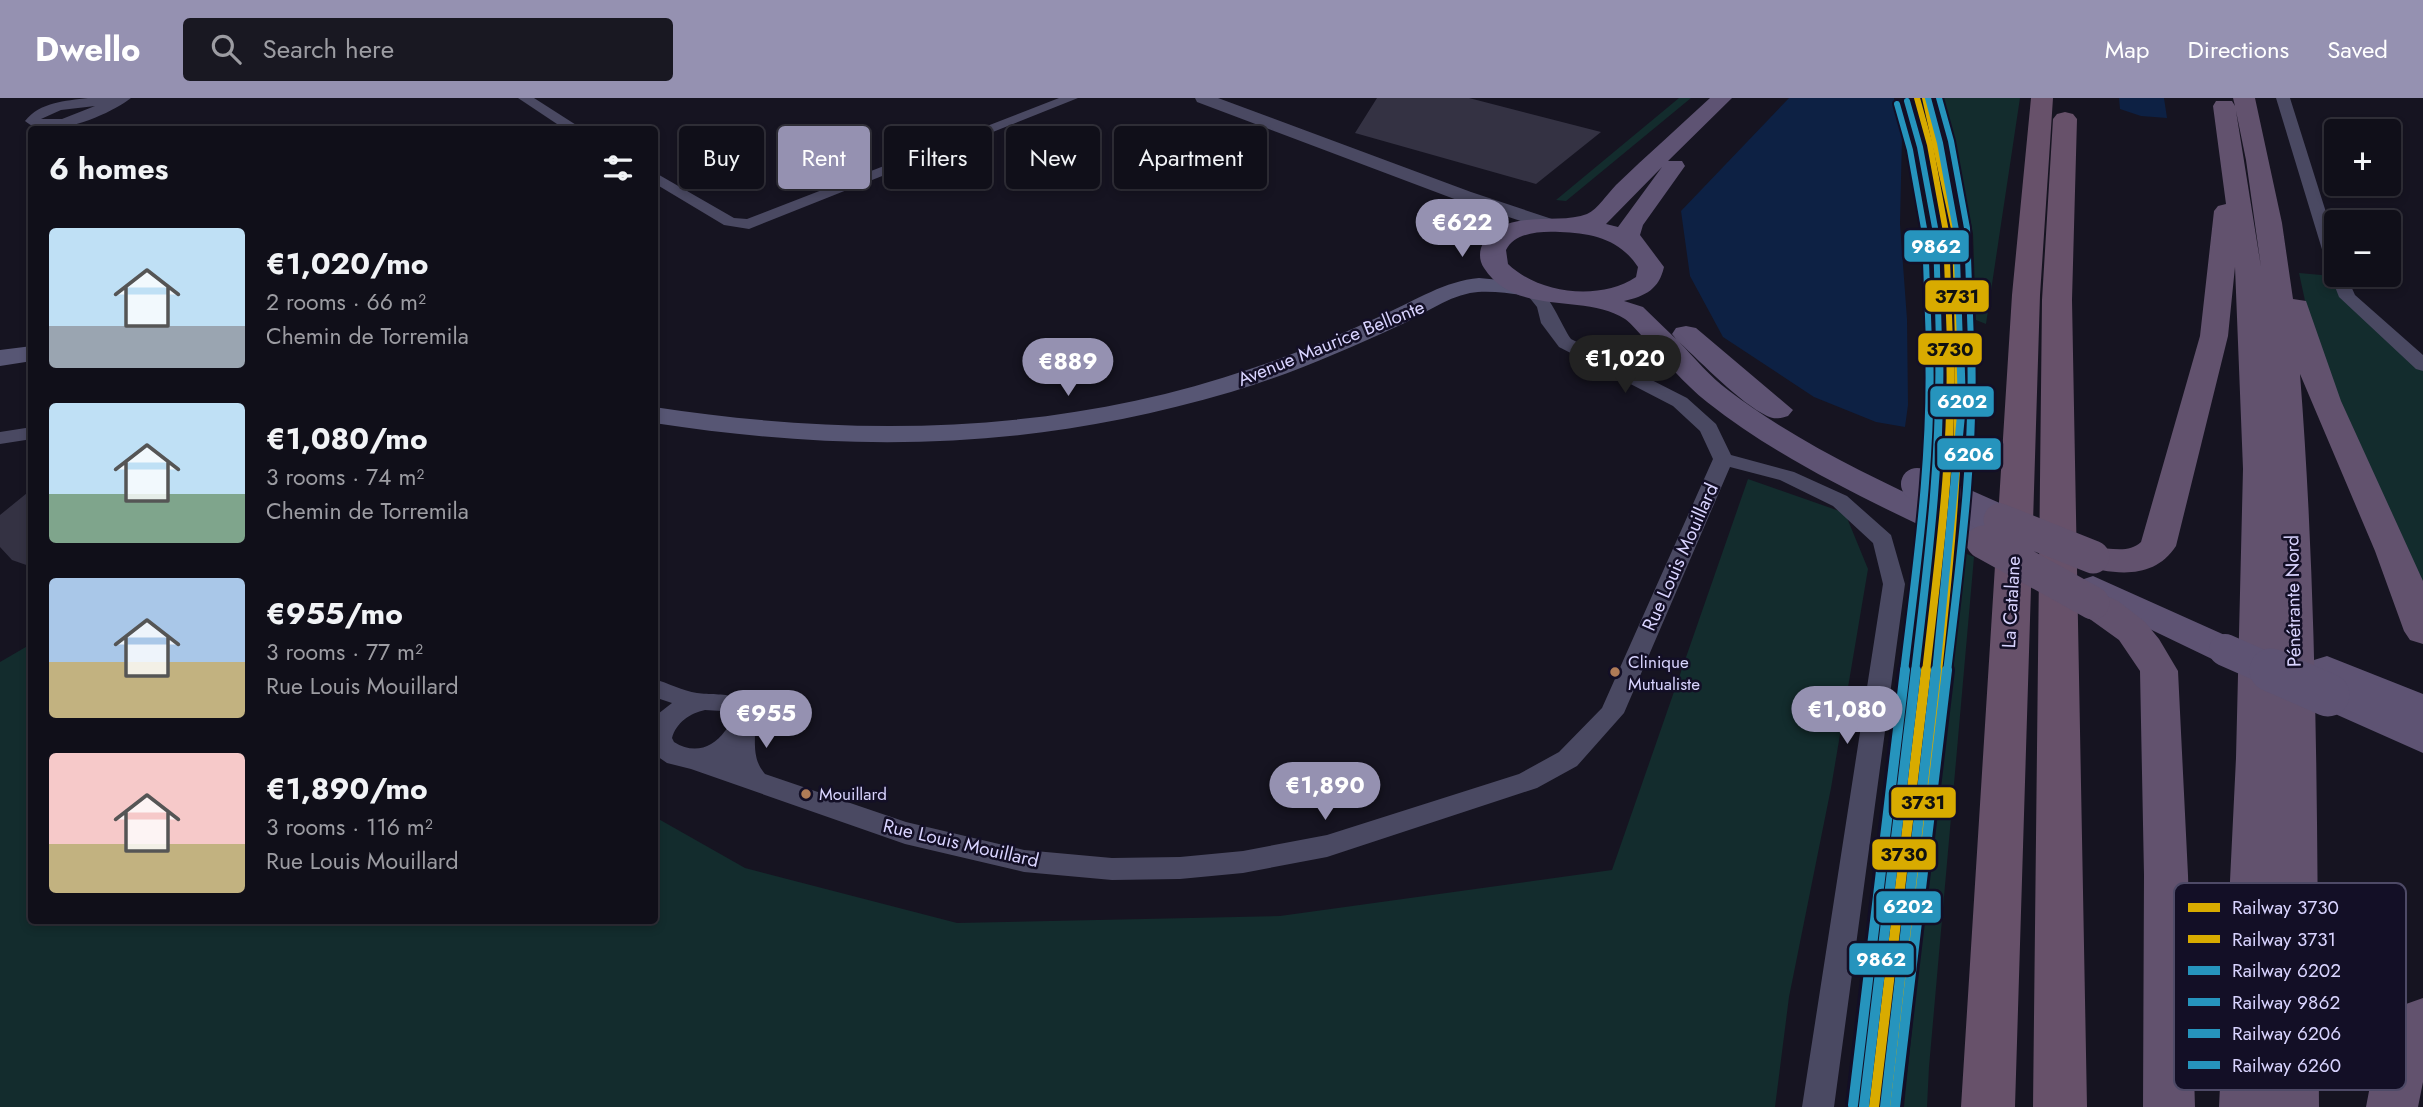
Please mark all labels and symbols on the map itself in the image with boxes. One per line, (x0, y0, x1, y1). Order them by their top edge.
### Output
pin: €622 (1421, 200, 1503, 259)
line badge: 9862 (1903, 229, 1970, 263)
text: 9862 (1911, 233, 1961, 260)
line badge: 3731 (1924, 279, 1990, 313)
text: 3731 (1935, 283, 1979, 310)
street label: Avenue Maurice Bellonte (1234, 293, 1429, 393)
line badge: 3730 (1917, 332, 1983, 366)
pin: €1,020 (1568, 336, 1682, 395)
text: 3730 (1926, 336, 1974, 363)
pin: €889 (1027, 338, 1109, 398)
line badge: 6202 (1929, 385, 1995, 418)
text: 6202 (1937, 388, 1987, 415)
line badge: 6206 (1936, 437, 2002, 471)
text: 6206 (1944, 441, 1994, 468)
street label: Rue Louis Mouillard (1635, 479, 1725, 635)
street label: Pénétrante Nord (2278, 535, 2308, 667)
street label: La Catalane (1995, 555, 2027, 649)
place label: Clinique Mutualiste (1628, 650, 1700, 696)
marker: Clinique Mutualiste (1608, 665, 1622, 679)
pin: €1,080 (1790, 686, 1904, 746)
pin: €955 (725, 690, 807, 750)
pin: €1,890 (1268, 762, 1382, 822)
place label: Mouillard (819, 782, 887, 806)
line badge: 3731 (1890, 786, 1957, 819)
marker: Mouillard (799, 787, 813, 801)
text: 3731 (1901, 789, 1945, 816)
street label: Rue Louis Mouillard (880, 812, 1042, 874)
line badge: 3730 (1871, 838, 1937, 871)
text: 3730 (1880, 841, 1928, 868)
legend (2174, 883, 2406, 1090)
line badge: 6202 (1875, 890, 1942, 924)
text: 6202 (1883, 893, 1933, 920)
text: Railway 3730 (2232, 894, 2339, 921)
text: Railway 3731 (2232, 926, 2336, 953)
line badge: 9862 (1848, 942, 1915, 976)
text: 9862 (1856, 946, 1906, 973)
text: Railway 6202 (2232, 957, 2341, 984)
text: Railway 9862 (2232, 989, 2340, 1016)
text: Railway 6206 (2232, 1020, 2341, 1047)
text: Railway 6260 (2232, 1052, 2341, 1079)

